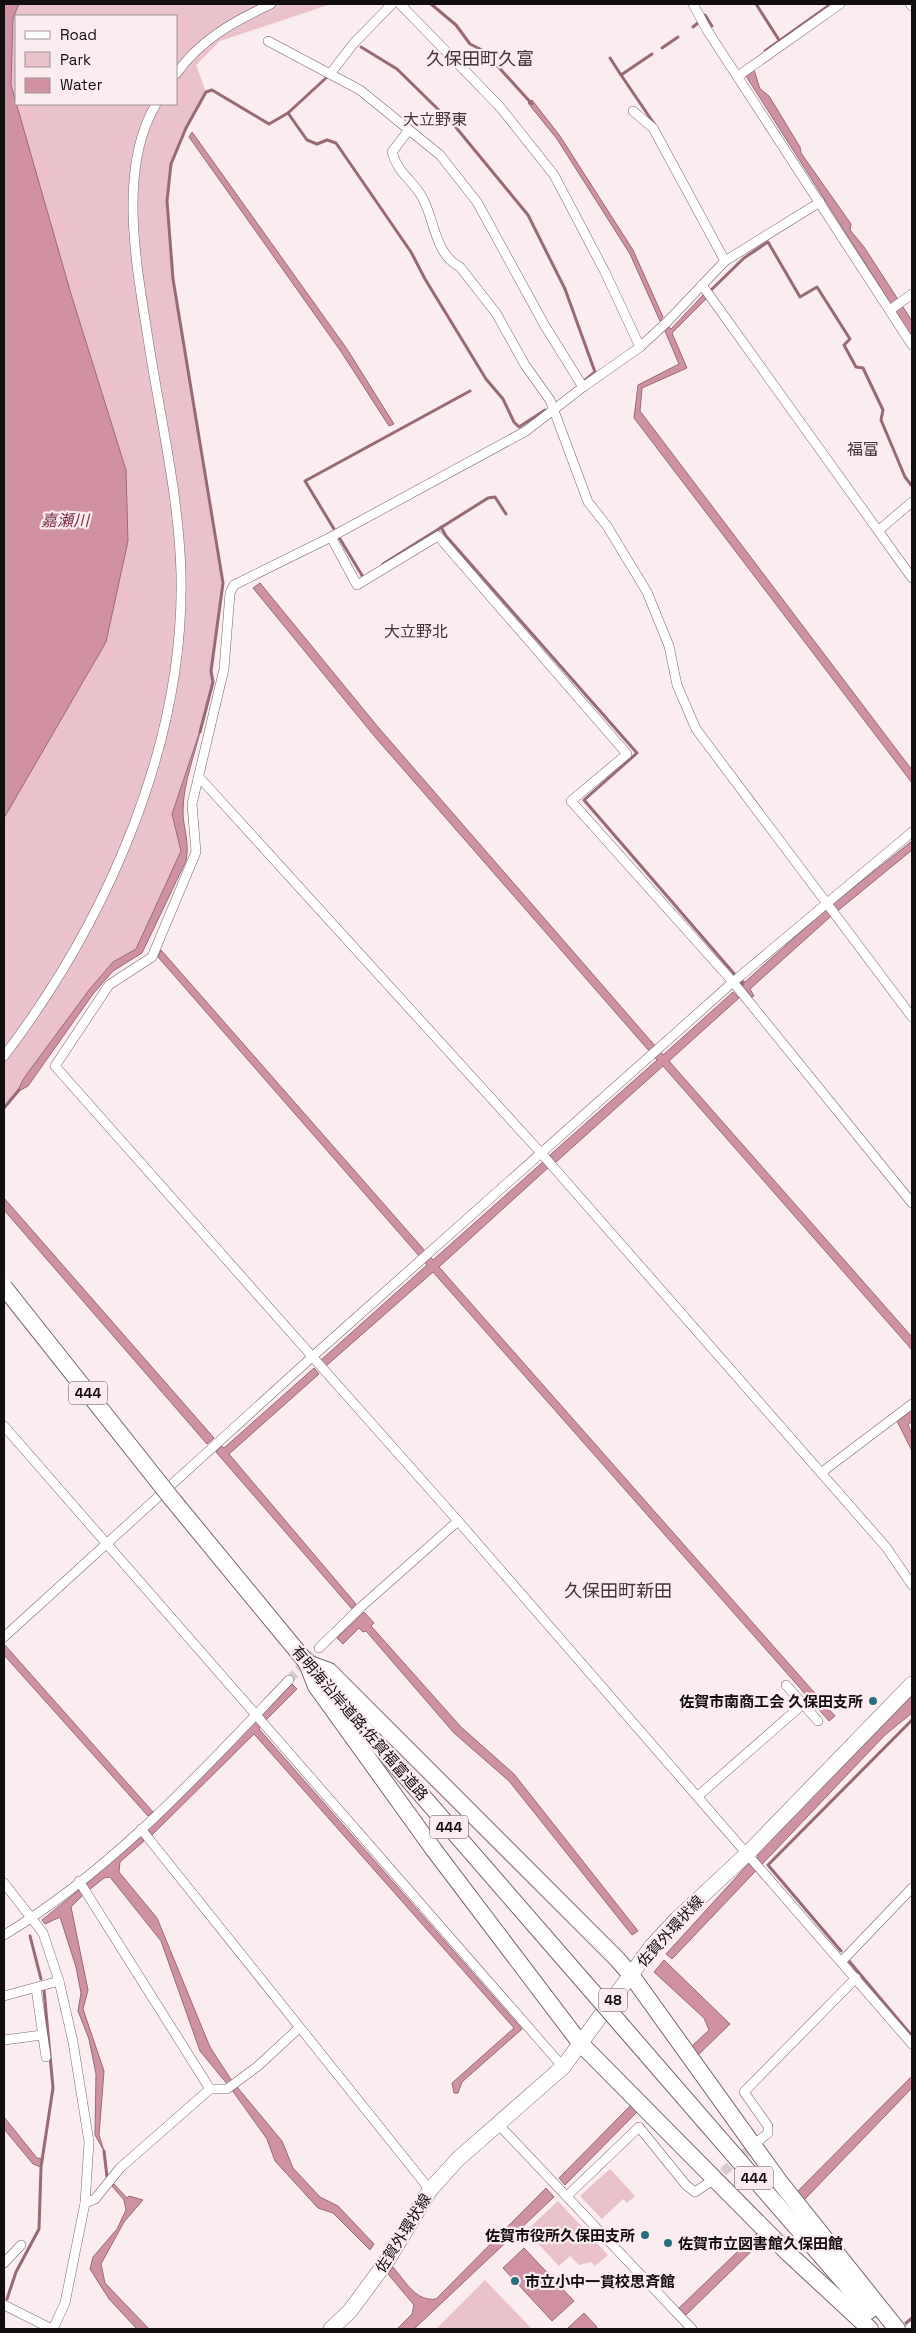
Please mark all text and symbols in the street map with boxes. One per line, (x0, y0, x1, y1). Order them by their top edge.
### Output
legend (15, 15, 178, 105)
text: Road (60, 25, 97, 44)
district label: 久保田町久富 (426, 47, 534, 70)
text: Park (60, 50, 91, 69)
text: Water (60, 75, 103, 94)
district label: 大立野東 (403, 109, 467, 130)
district label: 福富 (847, 439, 879, 460)
water label: 嘉瀬川 (41, 510, 91, 531)
district label: 大立野北 (384, 621, 448, 642)
road number: 444 (69, 1382, 107, 1405)
district label: 久保田町新田 (564, 1579, 672, 1602)
street label: 有明海沿岸道路;佐賀福富道路 (288, 1642, 432, 1804)
place label: 佐賀市南商工会 久保田支所 (679, 1692, 863, 1711)
marker: 佐賀市南商工会 久保田支所 (867, 1695, 879, 1707)
road number: 444 (430, 1815, 468, 1838)
street label: 佐賀外環状線 (633, 1891, 707, 1971)
road number: 48 (599, 1988, 627, 2012)
road number: 444 (735, 2166, 773, 2190)
street label: 佐賀外環状線 (371, 2190, 435, 2276)
place label: 佐賀市役所久保田支所 (485, 2226, 635, 2245)
marker: 佐賀市役所久保田支所 (639, 2229, 651, 2241)
place label: 佐賀市立図書館久保田館 (678, 2234, 843, 2253)
marker: 佐賀市立図書館久保田館 (662, 2237, 674, 2249)
place label: 市立小中一貫校思斉館 (525, 2272, 675, 2291)
marker: 市立小中一貫校思斉館 (509, 2275, 521, 2287)

